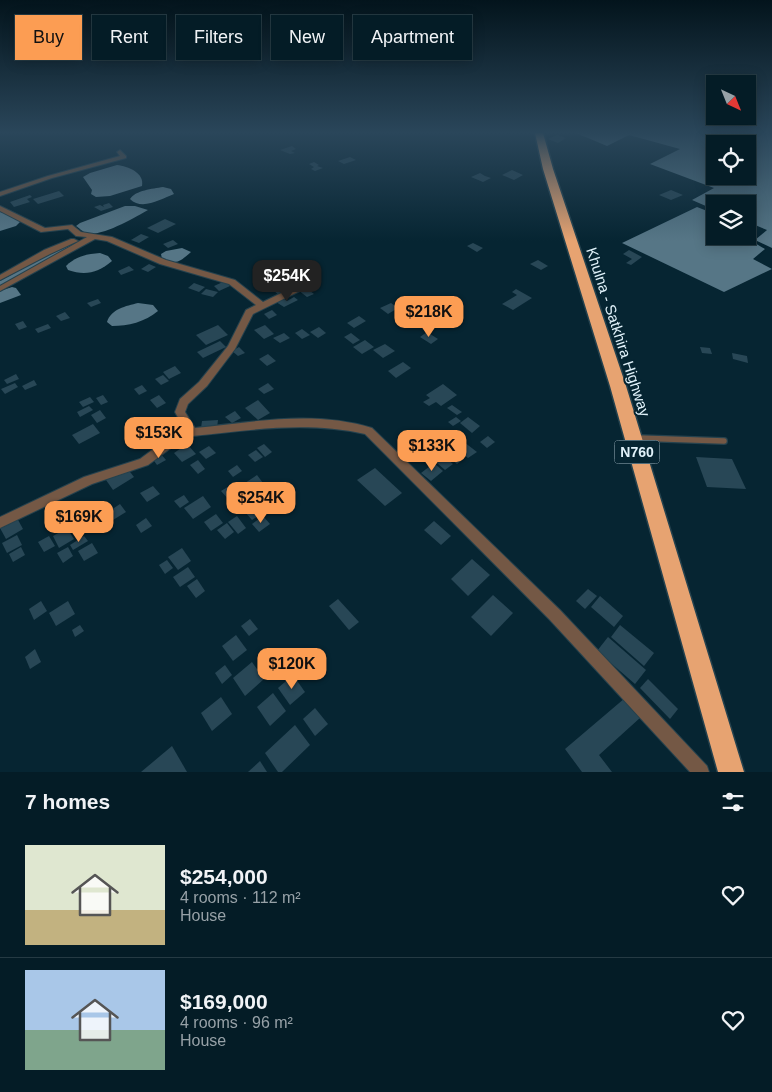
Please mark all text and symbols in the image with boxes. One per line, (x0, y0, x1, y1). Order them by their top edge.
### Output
chip: Buy (15, 15, 82, 60)
chip: Rent (92, 15, 166, 60)
chip: Filters (176, 15, 261, 60)
chip: New (271, 15, 343, 60)
chip: Apartment (353, 15, 472, 60)
north arrow (706, 75, 756, 125)
map controls (706, 75, 756, 245)
button: locate (706, 135, 756, 185)
button: layers (706, 195, 756, 245)
street label: Khulna - Satkhira Highway (583, 245, 654, 419)
pin: $254K (252, 260, 322, 302)
text: $254K (263, 267, 311, 284)
pin: $218K (394, 296, 464, 338)
text: $218K (405, 303, 453, 320)
pin: $153K (124, 416, 194, 459)
text: $153K (135, 424, 183, 441)
pin: $133K (397, 430, 467, 472)
text: $133K (408, 437, 456, 454)
road number: N760 (614, 441, 660, 464)
pin: $254K (226, 482, 296, 524)
text: $254K (237, 489, 285, 506)
pin: $169K (44, 500, 114, 543)
text: $169K (55, 508, 103, 525)
pin: $120K (257, 648, 327, 690)
text: $120K (268, 655, 316, 672)
icon: filters (719, 788, 747, 816)
text: 7 homes (25, 790, 110, 813)
icon: home (65, 865, 125, 925)
text: $254,000 (180, 865, 268, 888)
icon: heart (719, 881, 747, 909)
text: 4 rooms · 112 m² (180, 889, 301, 906)
text: House (180, 907, 226, 924)
icon: home (65, 990, 125, 1050)
text: $169,000 (180, 990, 268, 1013)
icon: heart (719, 1006, 747, 1034)
text: 4 rooms · 96 m² (180, 1014, 293, 1031)
text: House (180, 1032, 226, 1049)

